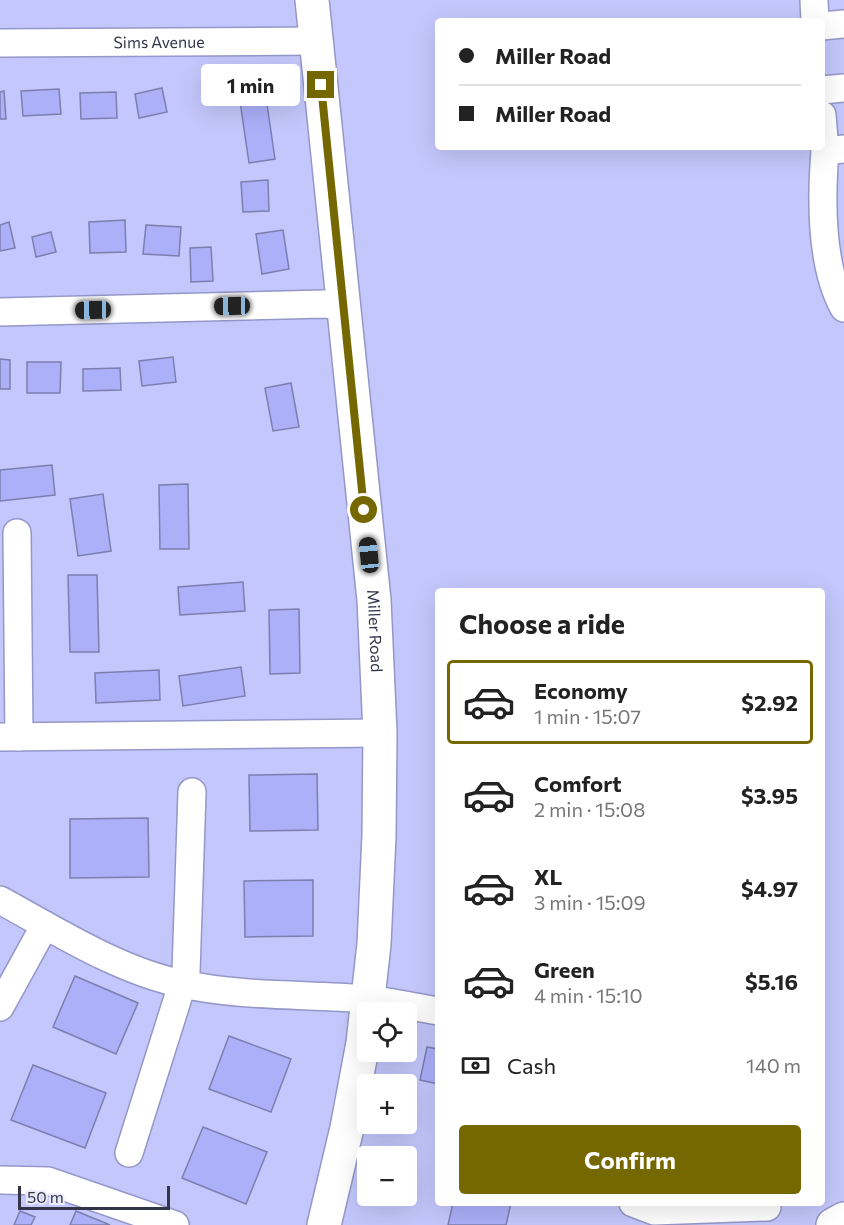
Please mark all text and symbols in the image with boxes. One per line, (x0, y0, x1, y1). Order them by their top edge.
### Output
street label: Sims Avenue (113, 32, 205, 51)
text: Miller Road (495, 42, 611, 69)
callout: 1 min (201, 64, 300, 106)
route end (307, 71, 334, 98)
text: 1 min (227, 73, 274, 97)
text: Miller Road (495, 100, 611, 127)
car (214, 297, 250, 315)
car (75, 301, 111, 319)
route start (350, 496, 377, 523)
car (358, 536, 380, 574)
street label: Miller Road (364, 588, 387, 673)
text: Choose a ride (459, 607, 625, 640)
icon: car (462, 675, 516, 729)
text: Economy (534, 677, 628, 704)
text: $2.92 (741, 689, 798, 716)
text: 1 min · 15:07 (534, 704, 641, 728)
icon: car (462, 768, 516, 822)
text: Comfort (534, 770, 622, 797)
text: $3.95 (741, 782, 798, 809)
text: 2 min · 15:08 (534, 797, 645, 821)
icon: car (462, 861, 516, 915)
text: XL (534, 863, 562, 890)
text: $4.97 (741, 875, 798, 902)
text: 3 min · 15:09 (534, 890, 646, 914)
icon: car (462, 954, 516, 1008)
text: Green (534, 956, 595, 983)
text: $5.16 (745, 968, 798, 995)
text: 4 min · 15:10 (534, 983, 643, 1007)
map controls (357, 1002, 417, 1206)
button: locate (357, 1002, 417, 1062)
icon: cash (459, 1049, 492, 1082)
text: Cash (507, 1052, 556, 1079)
text: 140 m (746, 1053, 801, 1077)
button: + (357, 1074, 417, 1134)
button: Confirm (459, 1125, 801, 1194)
button: − (357, 1146, 417, 1206)
scale bar (18, 1183, 170, 1210)
text: 50 m (27, 1187, 64, 1206)

